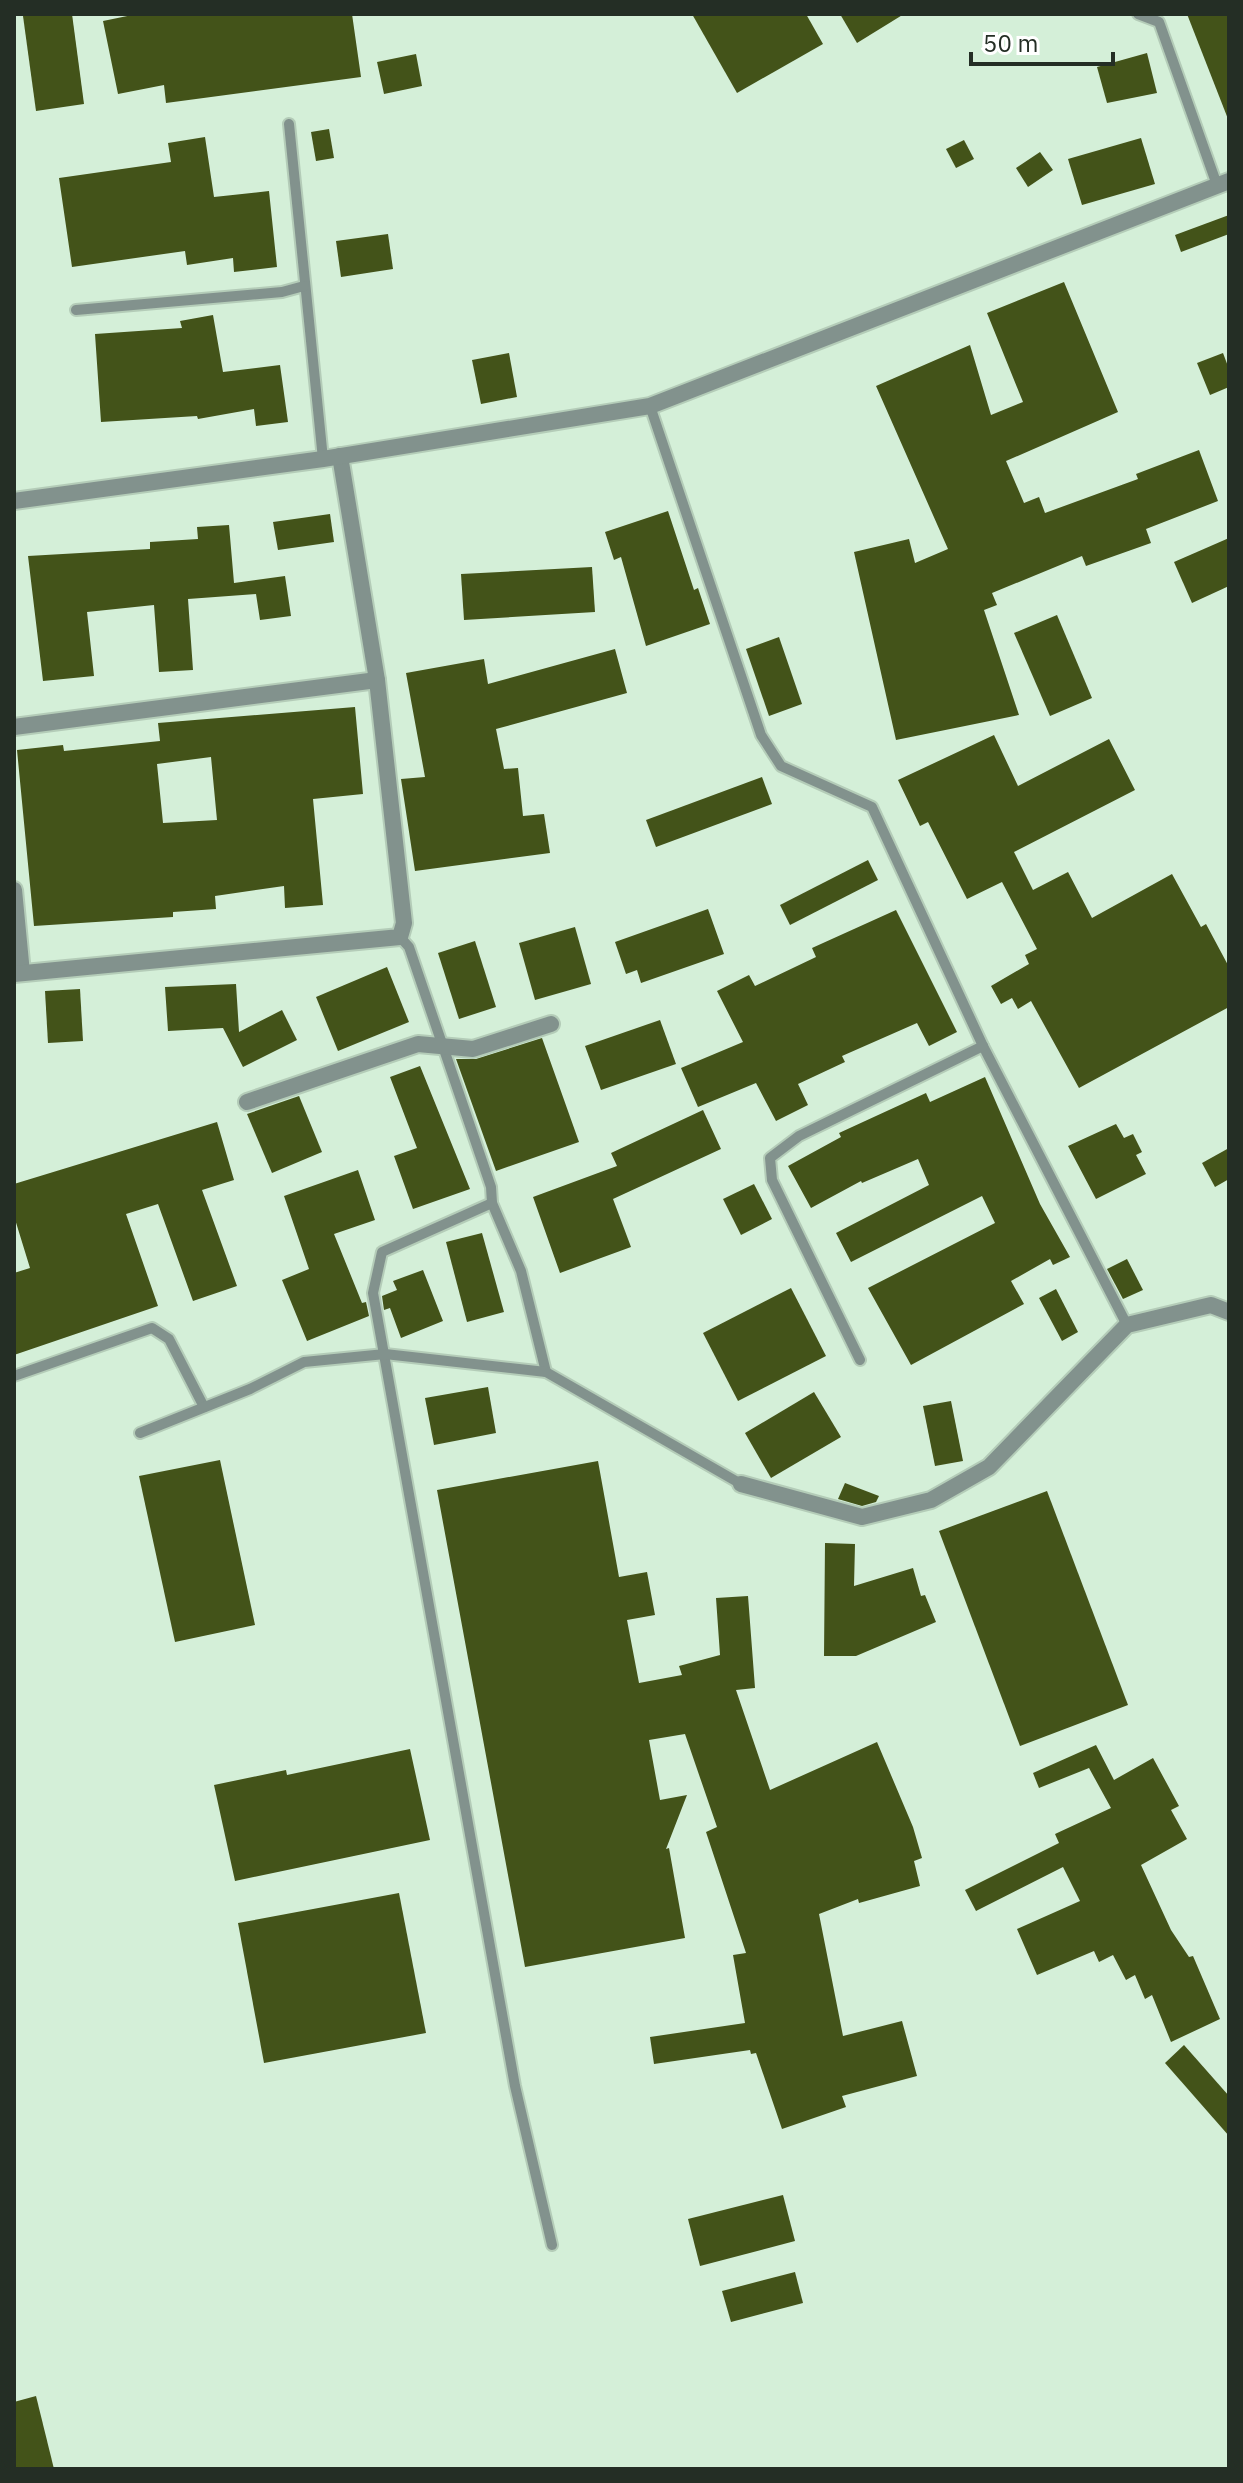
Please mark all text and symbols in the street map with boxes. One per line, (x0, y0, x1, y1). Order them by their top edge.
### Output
scale bar (971, 16, 1113, 66)
text: 50 m (983, 27, 1038, 59)

